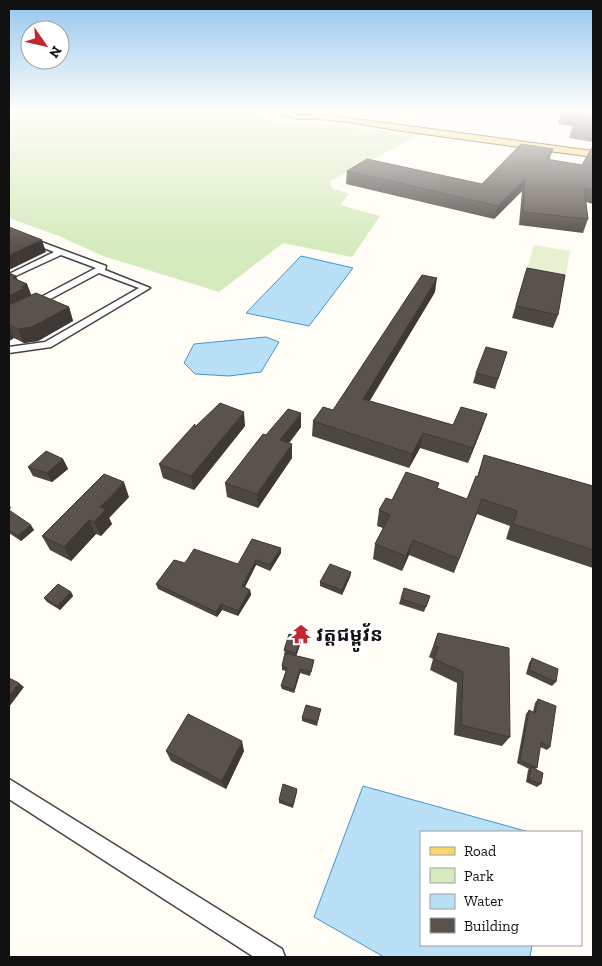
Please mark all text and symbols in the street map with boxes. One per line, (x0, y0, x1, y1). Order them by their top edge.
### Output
north arrow (20, 20, 70, 70)
text: N (45, 43, 65, 61)
temple icon: វត្តជម្ពូវ័ន (290, 623, 312, 645)
place label: វត្តជម្ពូវ័ន (316, 623, 383, 652)
legend (420, 831, 582, 946)
text: Road (464, 842, 497, 860)
text: Park (464, 867, 494, 885)
text: Water (464, 892, 504, 910)
text: Building (464, 917, 519, 935)

